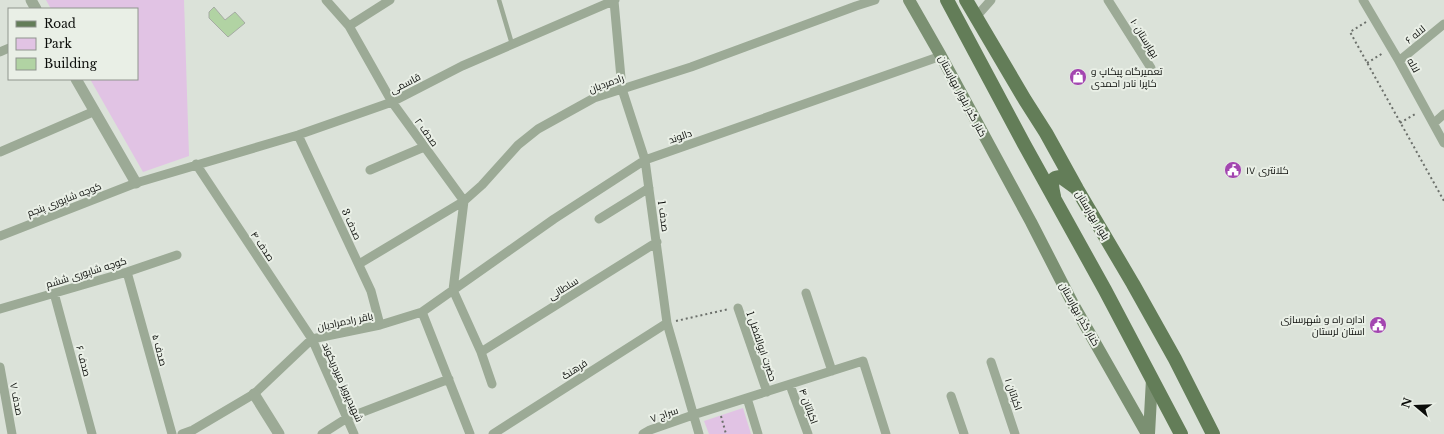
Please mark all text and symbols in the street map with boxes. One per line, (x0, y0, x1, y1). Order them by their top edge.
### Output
legend (8, 8, 138, 80)
text: Road (44, 16, 76, 31)
street label: بهارستان ۱۰ (1127, 16, 1162, 60)
street label: لاله ۶ (1402, 22, 1428, 47)
text: Park (44, 36, 72, 51)
street label: کنار گذر بلوار بهارستان (936, 53, 990, 139)
text: Building (44, 56, 98, 71)
street label: لاله (1404, 56, 1423, 75)
place label: تعمیرگاه پیکاپ و کاپرا نادر احمدی (1091, 65, 1163, 90)
shop icon: تعمیرگاه پیکاپ و کاپرا نادر احمدی (1068, 67, 1088, 87)
street label: قاسمی (388, 70, 423, 97)
street label: رادمردیان (587, 71, 626, 96)
street label: صدف ۲ (412, 116, 441, 149)
street label: دالوند (667, 126, 694, 147)
public building icon: کلانتری ۱۷ (1223, 160, 1243, 180)
place label: کلانتری ۱۷ (1246, 164, 1289, 177)
street label: کوچه شاپوری پنجم (25, 179, 104, 221)
street label: بلوار بهارستان (1073, 188, 1112, 242)
street label: صدف 1 (655, 200, 672, 232)
street label: صدف 3 (339, 207, 364, 242)
street label: صدف ۴ (248, 229, 277, 264)
street label: کوچه شاپوری ششم (44, 254, 128, 292)
street label: سلطانی (546, 274, 581, 303)
street label: کنار گذر بهارستان (1057, 280, 1102, 348)
street label: باقر رادمرادیان (316, 309, 374, 334)
street label: حضرت ابوالفضل 1 (743, 309, 780, 383)
place label: اداره راه و شهرسازی استان لرستان (1280, 313, 1365, 338)
public building icon: اداره راه و شهرسازی استان لرستان (1368, 315, 1388, 335)
street label: صدف ۵ (149, 333, 170, 367)
street label: شهیدپرویز میردریکوند (319, 340, 366, 424)
street label: صدف ۶ (73, 344, 94, 378)
street label: فرهنگ (559, 356, 590, 383)
street label: اکباتان ۱ (1002, 376, 1025, 412)
street label: صدف ۷ (7, 382, 26, 417)
north arrow (1396, 386, 1436, 426)
street label: اکباتان ۴ (796, 387, 821, 426)
text: N (1398, 395, 1415, 410)
street label: سراج ۷ (648, 404, 680, 425)

